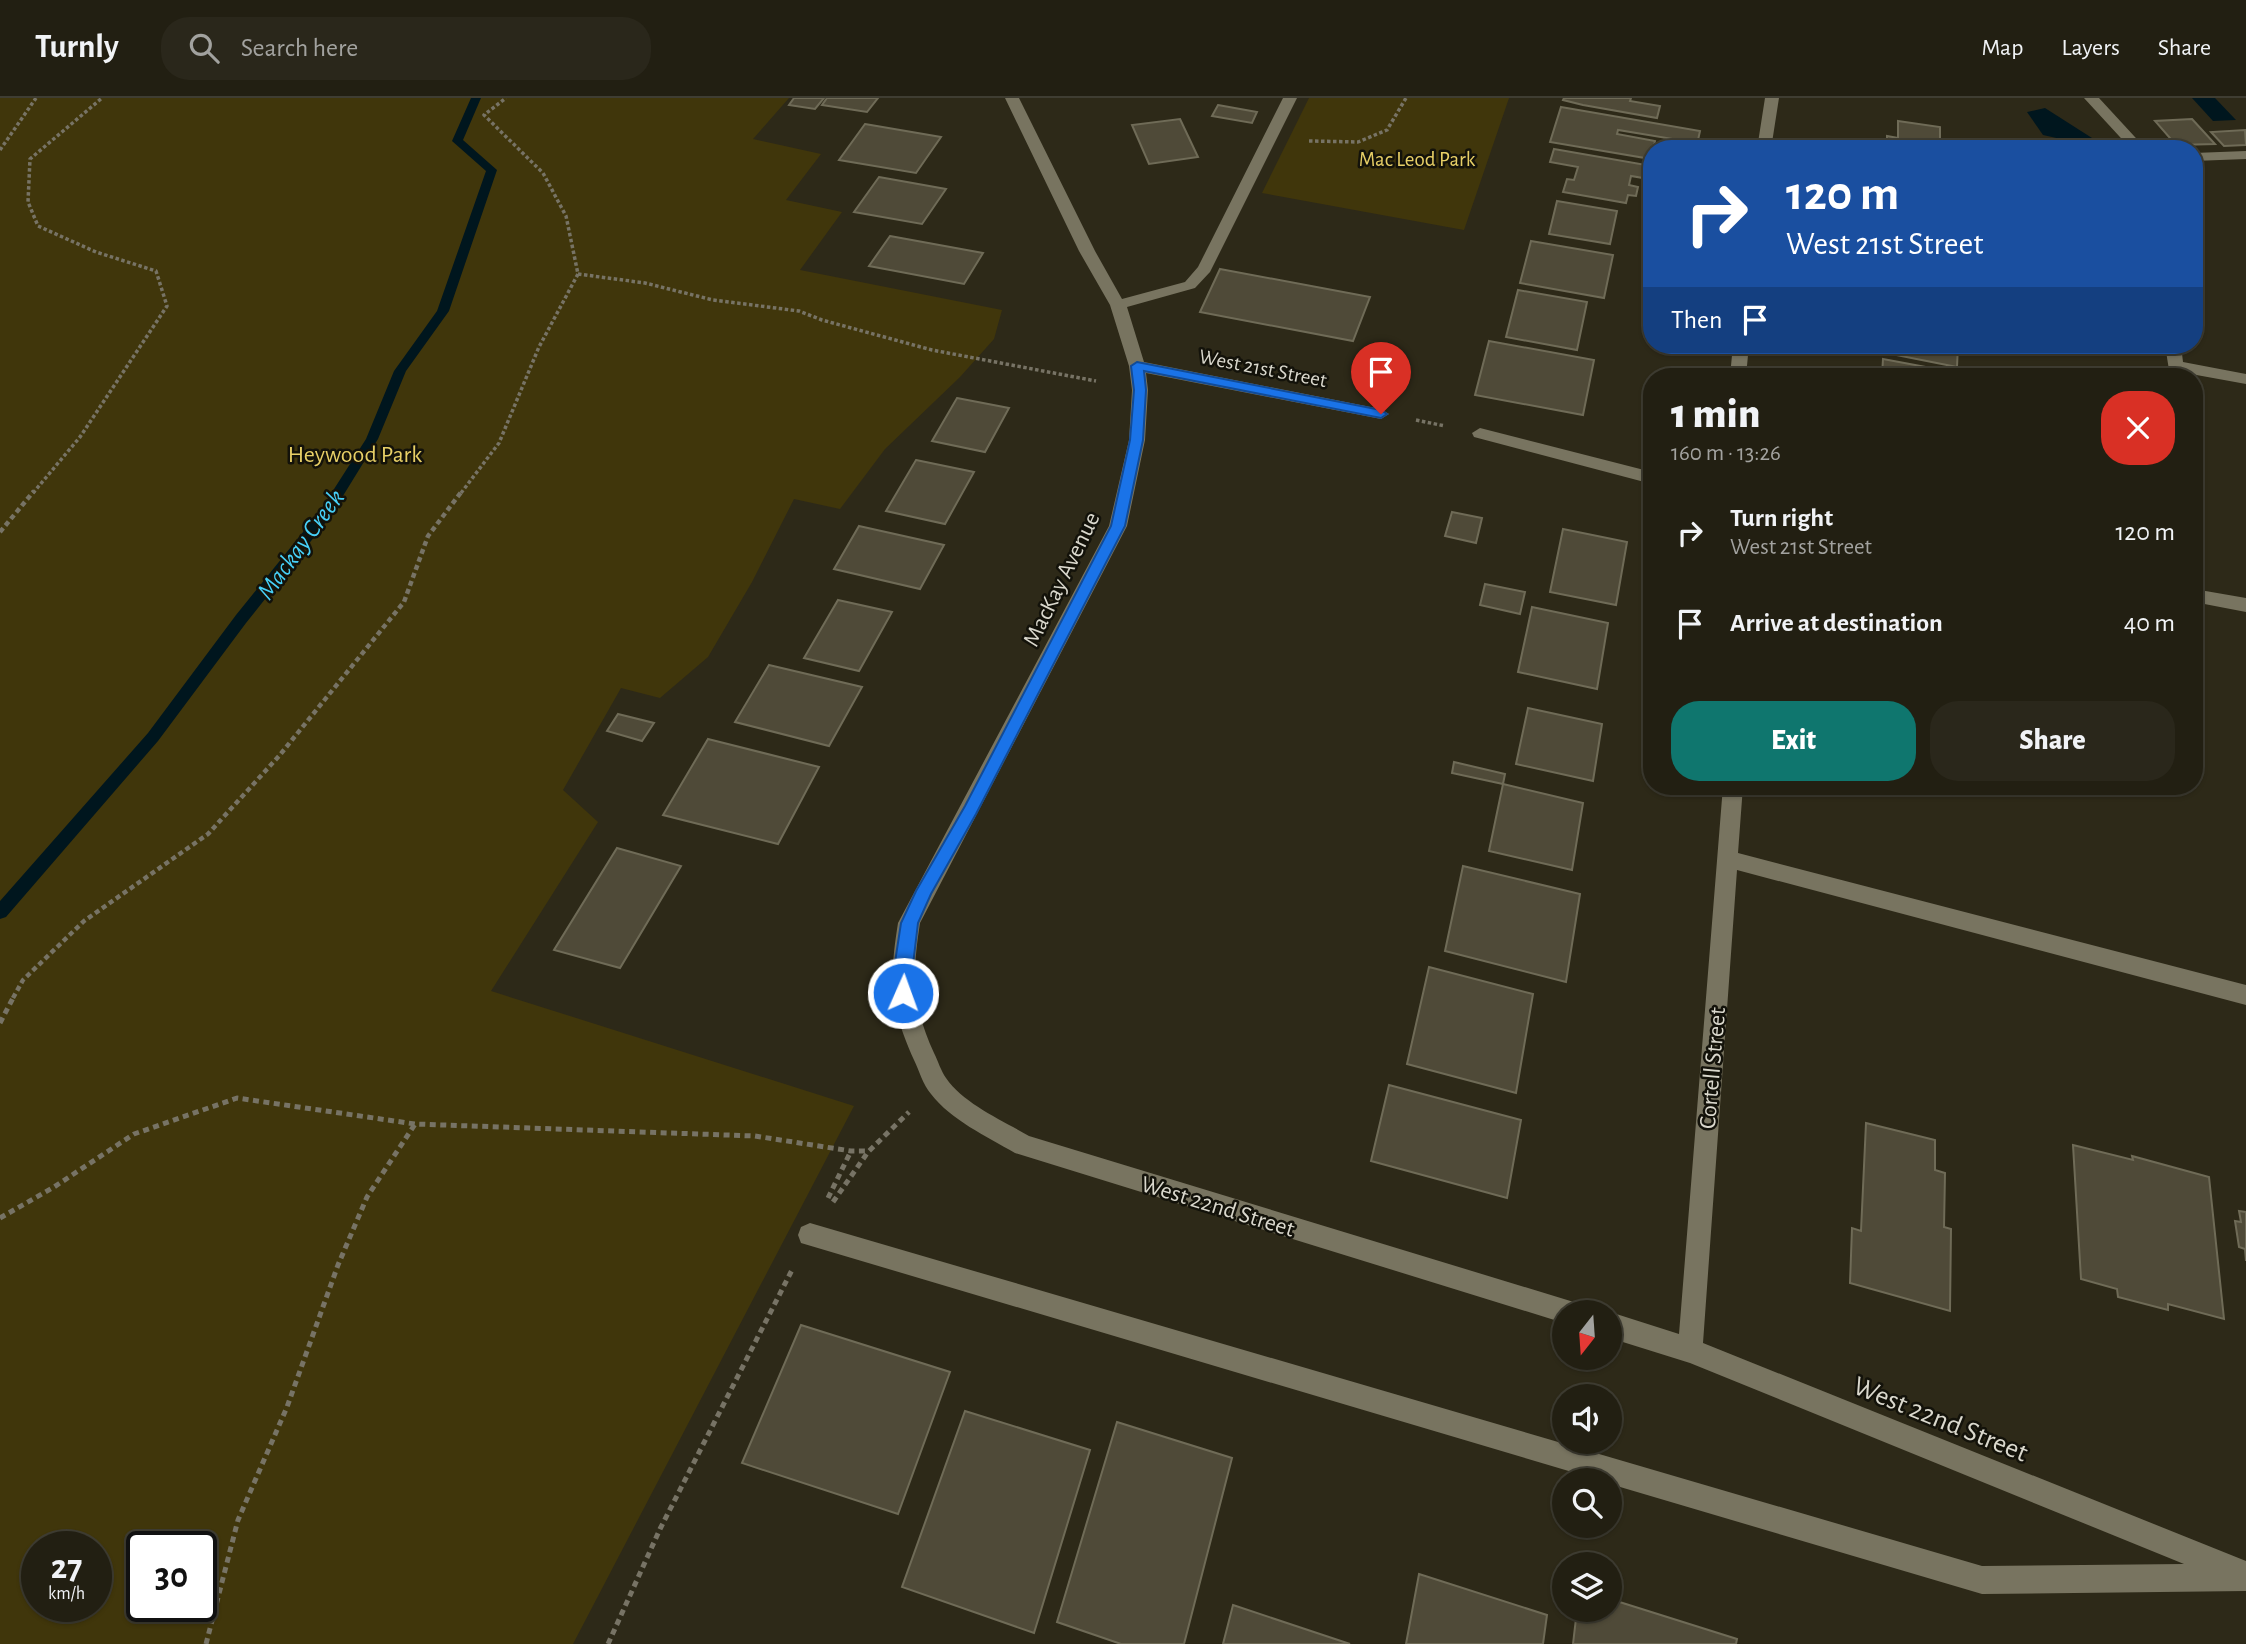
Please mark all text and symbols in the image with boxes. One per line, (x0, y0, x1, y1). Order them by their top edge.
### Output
search box (161, 17, 651, 80)
icon: search (185, 29, 223, 67)
text: Turnly (35, 31, 119, 64)
text: Search here (241, 35, 358, 61)
text: Map (1981, 36, 2023, 60)
text: Layers (2061, 36, 2120, 60)
text: Share (2158, 36, 2211, 60)
park label: Mac Leod Park (1359, 149, 1476, 170)
icon: right (1671, 168, 1762, 259)
text: 120 m (1786, 170, 1899, 219)
text: West 21st Street (1786, 228, 1983, 260)
icon: arrive (1736, 301, 1774, 339)
text: Then (1671, 307, 1722, 333)
pin (1351, 342, 1411, 414)
street label: West 21st Street (1197, 346, 1329, 391)
icon: arrive (1362, 353, 1400, 391)
button: close (2101, 391, 2175, 465)
text: 1 min (1671, 393, 1760, 435)
text: 160 m · 13:26 (1671, 442, 1781, 465)
park label: Heywood Park (288, 443, 422, 467)
water label: Mackay Creek (252, 485, 349, 604)
text: Turn right (1730, 505, 1833, 531)
street label: MacKay Avenue (1019, 509, 1105, 650)
icon: right (1671, 514, 1709, 552)
text: 120 m (2115, 519, 2175, 545)
text: West 21st Street (1730, 536, 1872, 559)
icon: arrive (1671, 605, 1709, 643)
text: Arrive at destination (1730, 610, 1943, 636)
text: 40 m (2124, 610, 2175, 636)
button: Exit (1671, 701, 1916, 781)
button: Share (1930, 701, 2175, 781)
position arrow (866, 956, 940, 1030)
street label: Cortell Street (1696, 1006, 1730, 1130)
street label: West 22nd Street (1138, 1172, 1298, 1242)
north arrow (1552, 1300, 1622, 1370)
map controls (1552, 1300, 1622, 1622)
street label: West 22nd Street (1849, 1372, 2032, 1468)
button: sound (1552, 1384, 1622, 1454)
button: search (1552, 1468, 1622, 1538)
speed limit sign: 30 (126, 1531, 217, 1622)
text: 27 (51, 1550, 82, 1585)
button: layers (1552, 1552, 1622, 1622)
text: km/h (48, 1585, 85, 1603)

